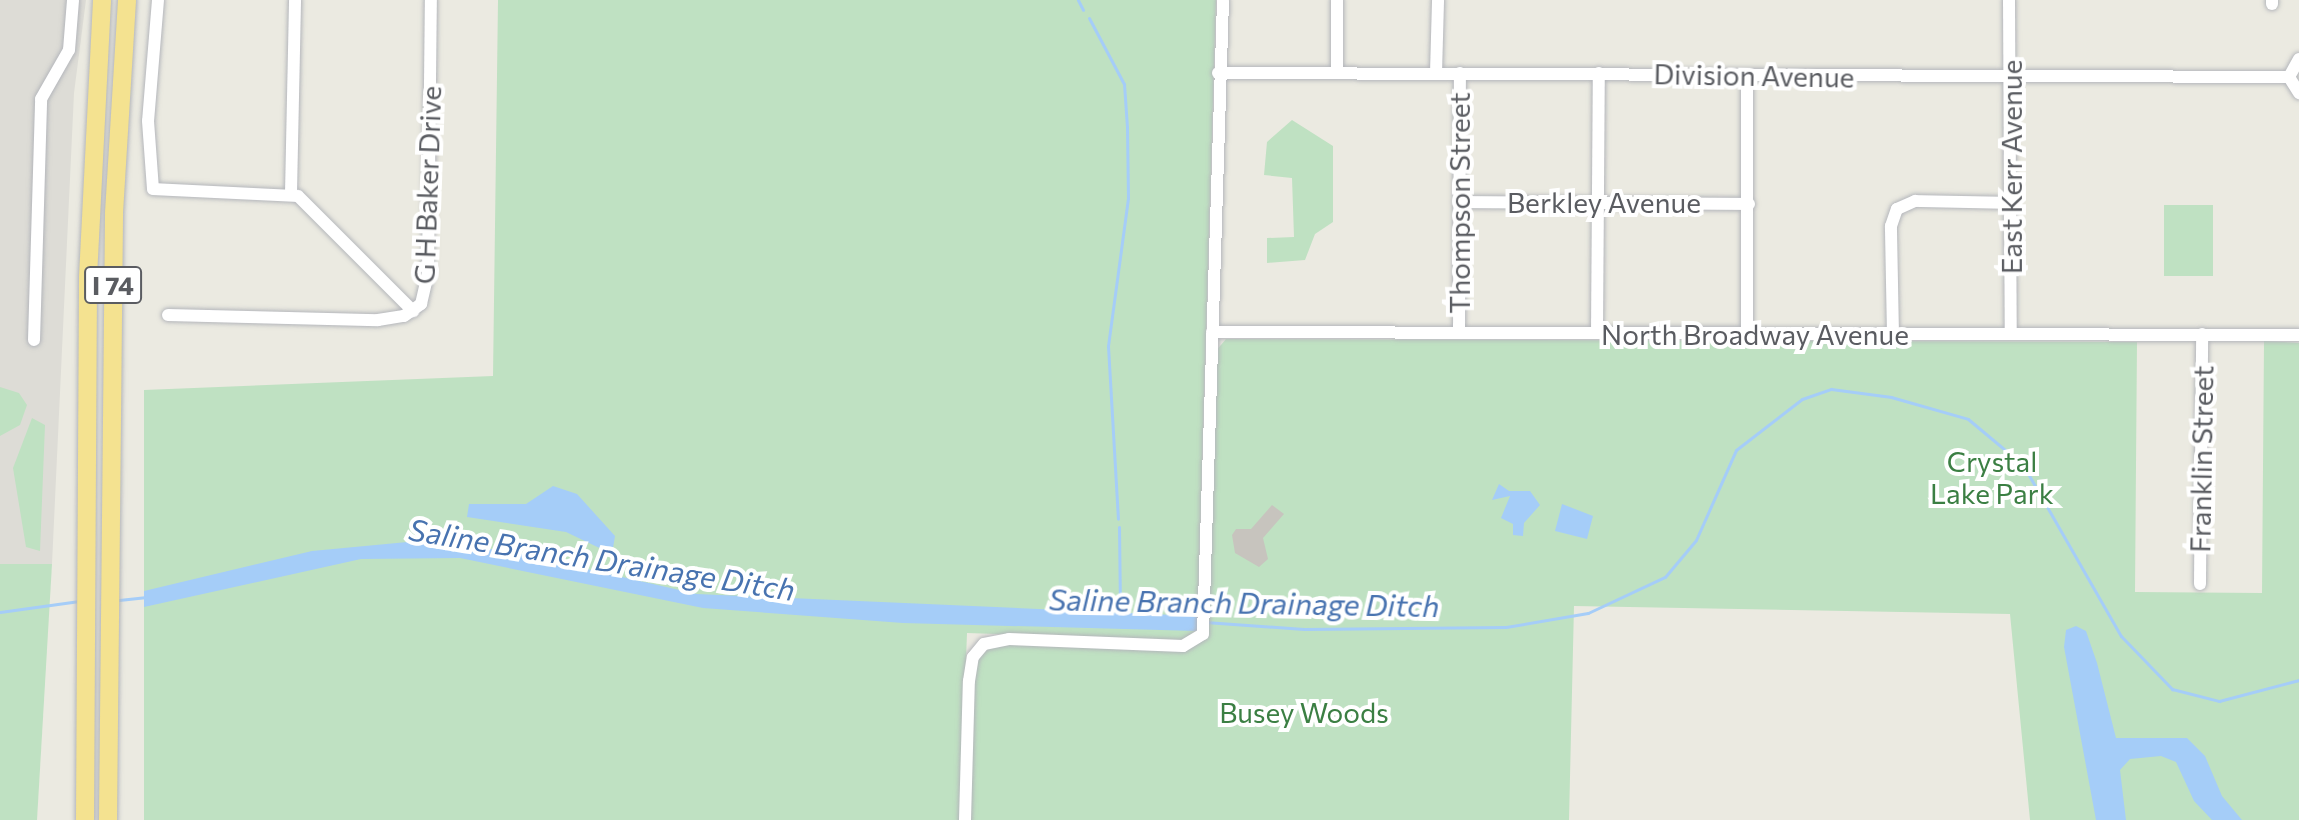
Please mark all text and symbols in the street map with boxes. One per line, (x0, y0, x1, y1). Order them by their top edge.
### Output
street label: Division Avenue (1653, 56, 1855, 94)
street label: East Kerr Avenue (1994, 60, 2028, 274)
street label: G H Baker Drive (407, 85, 447, 285)
street label: Thompson Street (1442, 92, 1476, 314)
street label: Berkley Avenue (1507, 185, 1701, 219)
road number: I 74 (83, 263, 143, 307)
street label: North Broadway Avenue (1601, 317, 1909, 351)
street label: Franklin Street (2183, 365, 2219, 553)
park label: Crystal Lake Park (1930, 444, 2054, 510)
water label: Saline Branch Drainage Ditch (406, 511, 798, 607)
water label: Saline Branch Drainage Ditch (1048, 581, 1440, 623)
park label: Busey Woods (1219, 695, 1389, 729)

